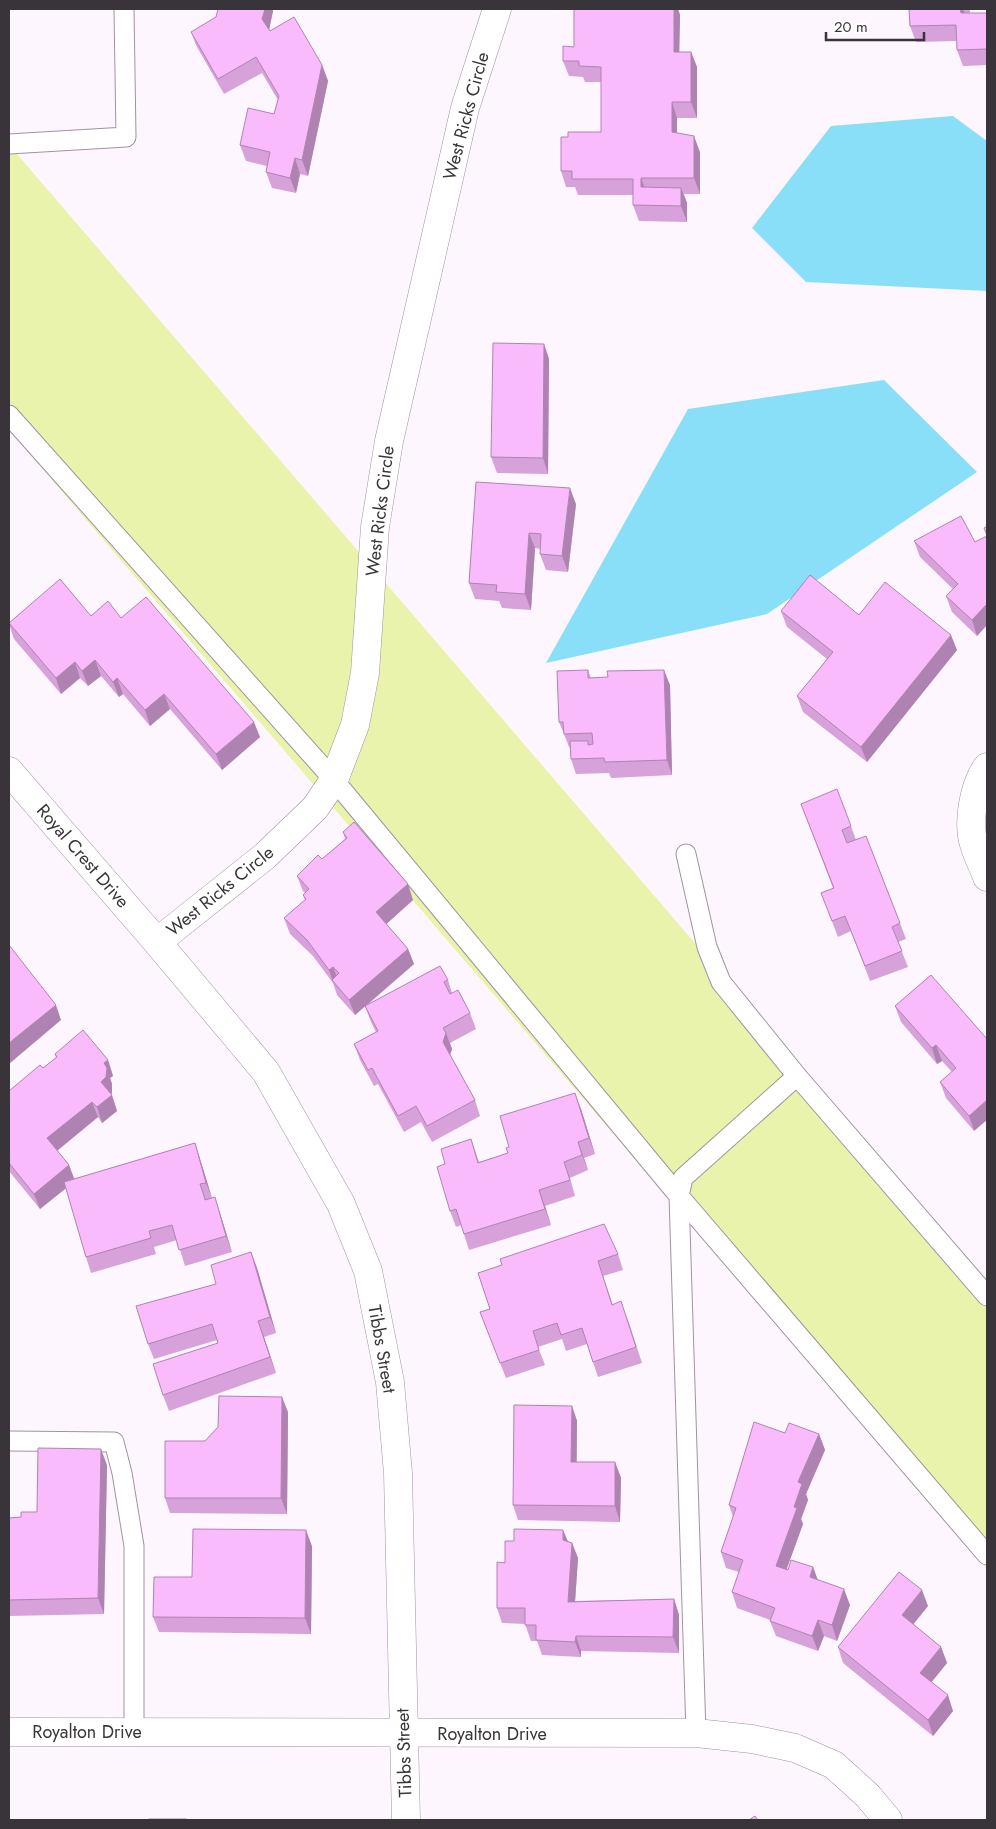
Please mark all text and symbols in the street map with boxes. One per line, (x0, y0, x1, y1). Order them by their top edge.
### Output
scale bar (826, 10, 924, 42)
text: 20 m (834, 16, 868, 38)
street label: West Ricks Circle (436, 49, 496, 183)
street label: West Ricks Circle (359, 444, 401, 578)
street label: Royal Crest Drive (30, 798, 136, 914)
street label: West Ricks Circle (161, 840, 279, 942)
street label: Tibbs Street (361, 1303, 403, 1396)
street label: Tibbs Street (389, 1707, 419, 1798)
street label: Royalton Drive (32, 1719, 142, 1745)
street label: Royalton Drive (437, 1721, 547, 1747)

